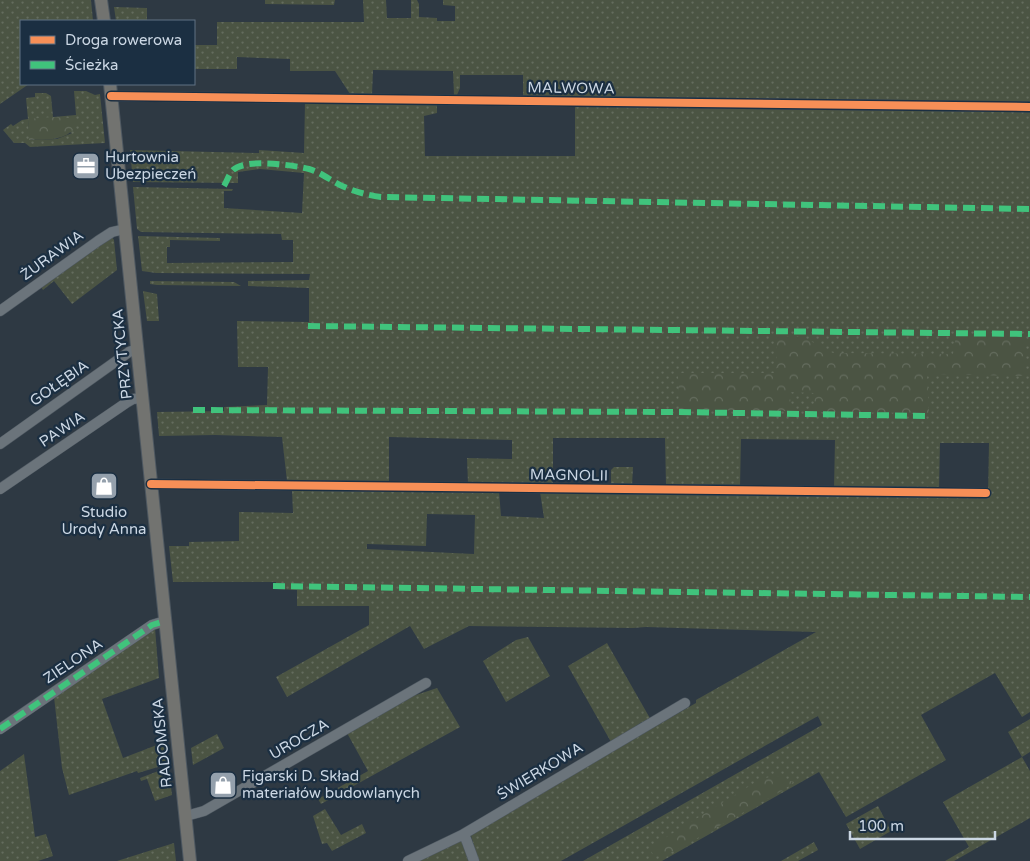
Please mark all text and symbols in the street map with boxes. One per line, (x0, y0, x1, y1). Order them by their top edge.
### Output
legend (20, 20, 195, 85)
text: Droga rowerowa (65, 31, 182, 49)
text: Ścieżka (65, 56, 118, 74)
street label: MALWOWA (527, 78, 615, 98)
place label: Hurtownia Ubezpieczeń (105, 148, 196, 183)
office icon: Hurtownia Ubezpieczeń (71, 151, 101, 181)
street label: ŻURAWIA (17, 226, 87, 284)
street label: PRZYTYCKA (108, 308, 136, 400)
street label: GOŁĘBIA (26, 356, 92, 410)
street label: PAWIA (36, 407, 88, 451)
street label: MAGNOLII (530, 465, 608, 485)
shop icon: Studio Urody Anna (89, 471, 119, 501)
place label: Studio Urody Anna (62, 503, 146, 538)
street label: ZIELONA (40, 635, 106, 687)
street label: RADOMSKA (148, 697, 176, 789)
street label: UROCZA (266, 715, 332, 763)
street label: ŚWIERKOWA (494, 738, 586, 804)
place label: Figarski D. Skład materiałów budowlanych (242, 767, 420, 802)
shop icon: Figarski D. Skład materiałów budowlanych (208, 770, 238, 800)
scale bar (850, 808, 995, 840)
text: 100 m (858, 817, 904, 835)

